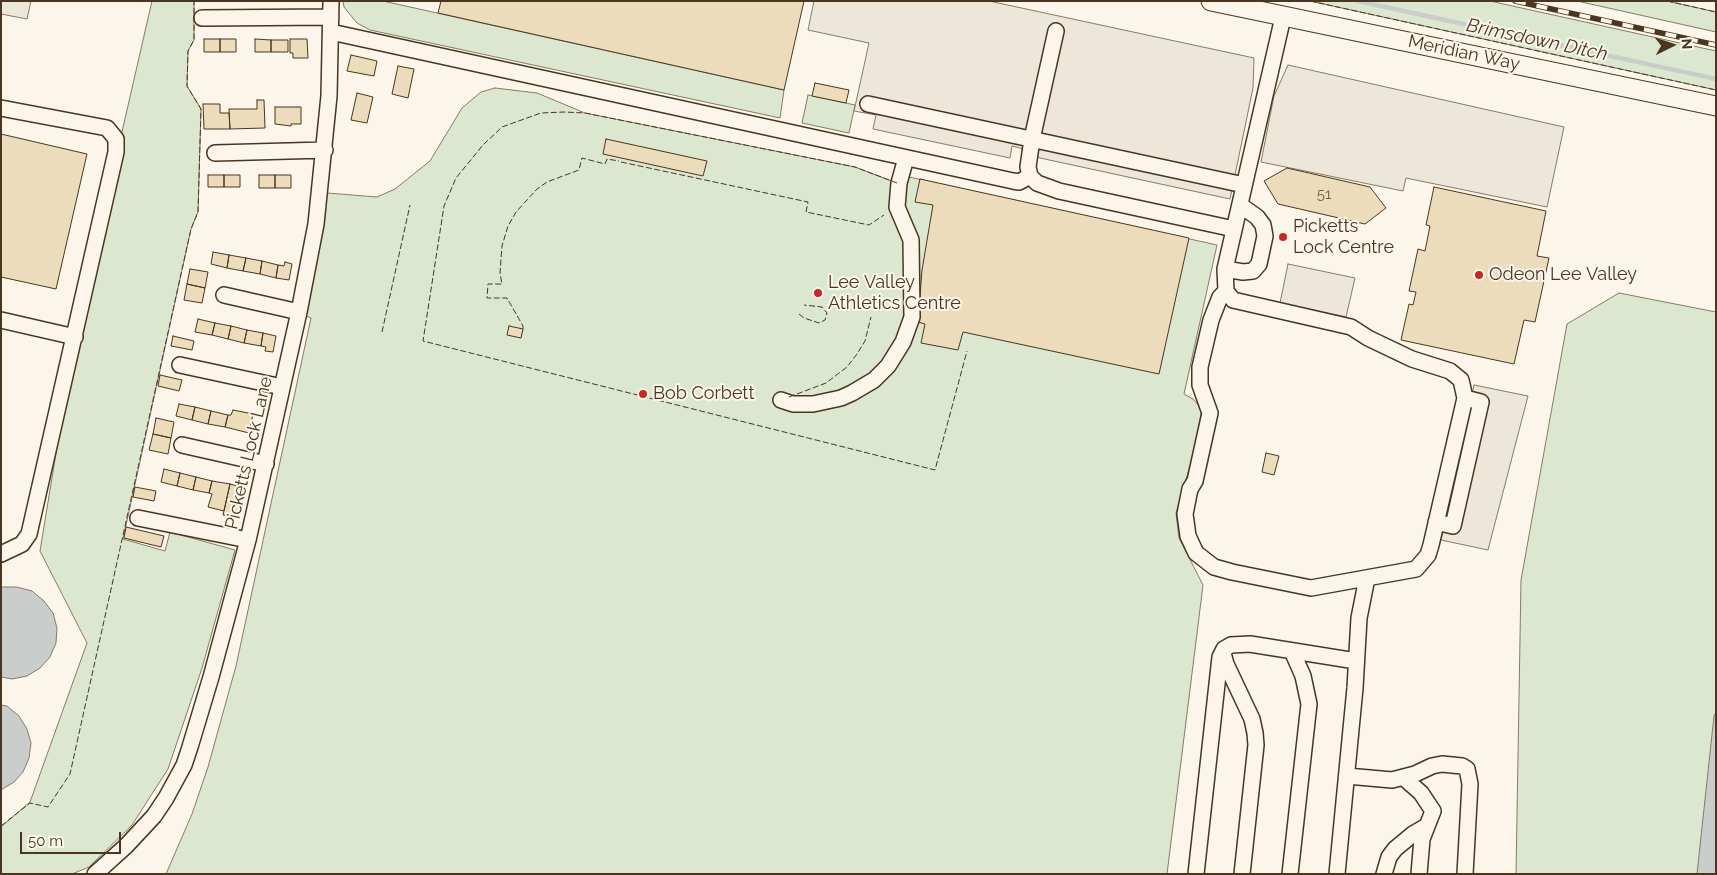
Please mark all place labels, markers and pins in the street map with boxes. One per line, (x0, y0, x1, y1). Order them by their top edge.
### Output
place label: Picketts Lock Centre (1293, 216, 1394, 258)
marker: Picketts Lock Centre (1277, 231, 1289, 243)
place label: Odeon Lee Valley (1489, 264, 1637, 286)
marker: Odeon Lee Valley (1473, 269, 1485, 281)
place label: Lee Valley Athletics Centre (828, 272, 961, 314)
marker: Lee Valley Athletics Centre (812, 287, 824, 299)
place label: Bob Corbett (653, 383, 754, 405)
marker: Bob Corbett (637, 388, 649, 400)

